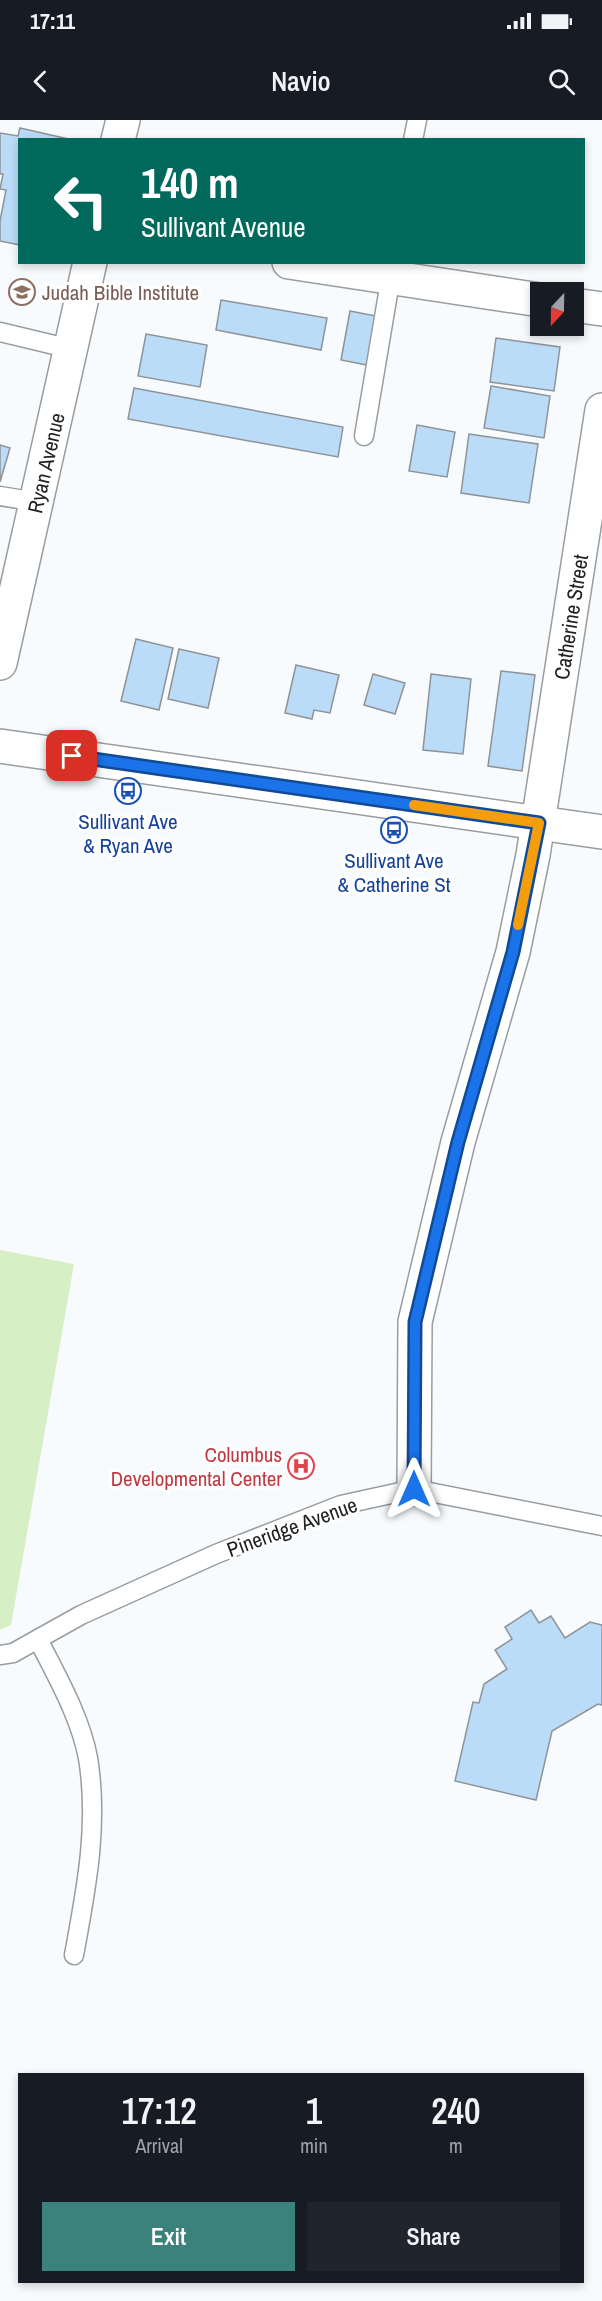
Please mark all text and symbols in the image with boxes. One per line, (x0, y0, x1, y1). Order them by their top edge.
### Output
text: 17:11 (30, 6, 75, 36)
text: Navio (271, 63, 331, 99)
icon: back (24, 65, 57, 98)
icon: search (545, 65, 578, 98)
text: 140 m (141, 155, 239, 211)
icon: left (42, 162, 120, 240)
text: Sullivant Avenue (141, 209, 306, 245)
school or university icon: Judah Bible Institute (7, 277, 37, 307)
place label: Judah Bible Institute (42, 278, 199, 307)
north arrow (530, 282, 584, 336)
map controls (530, 282, 584, 336)
street label: Ryan Avenue (20, 410, 72, 516)
street label: Catherine Street (547, 552, 595, 682)
pin (46, 730, 97, 781)
icon: arrive (55, 739, 88, 772)
bus stop icon: Sullivant Ave & Ryan Ave (113, 776, 143, 806)
place label: Sullivant Ave & Ryan Ave (78, 807, 178, 860)
bus stop icon: Sullivant Ave & Catherine St (379, 815, 409, 845)
place label: Sullivant Ave & Catherine St (338, 846, 451, 899)
place label: Columbus Developmental Center (111, 1440, 282, 1493)
hospital icon: Columbus Developmental Center (286, 1451, 316, 1481)
position arrow (382, 1457, 446, 1521)
street label: Pineridge Avenue (223, 1490, 361, 1564)
text: 17:12 (122, 2087, 197, 2135)
text: 1 (306, 2087, 322, 2135)
text: 240 (431, 2087, 480, 2135)
text: Arrival (135, 2132, 183, 2159)
text: min (300, 2132, 328, 2159)
text: m (449, 2132, 463, 2159)
button: Exit (42, 2202, 295, 2271)
button: Share (307, 2202, 560, 2271)

